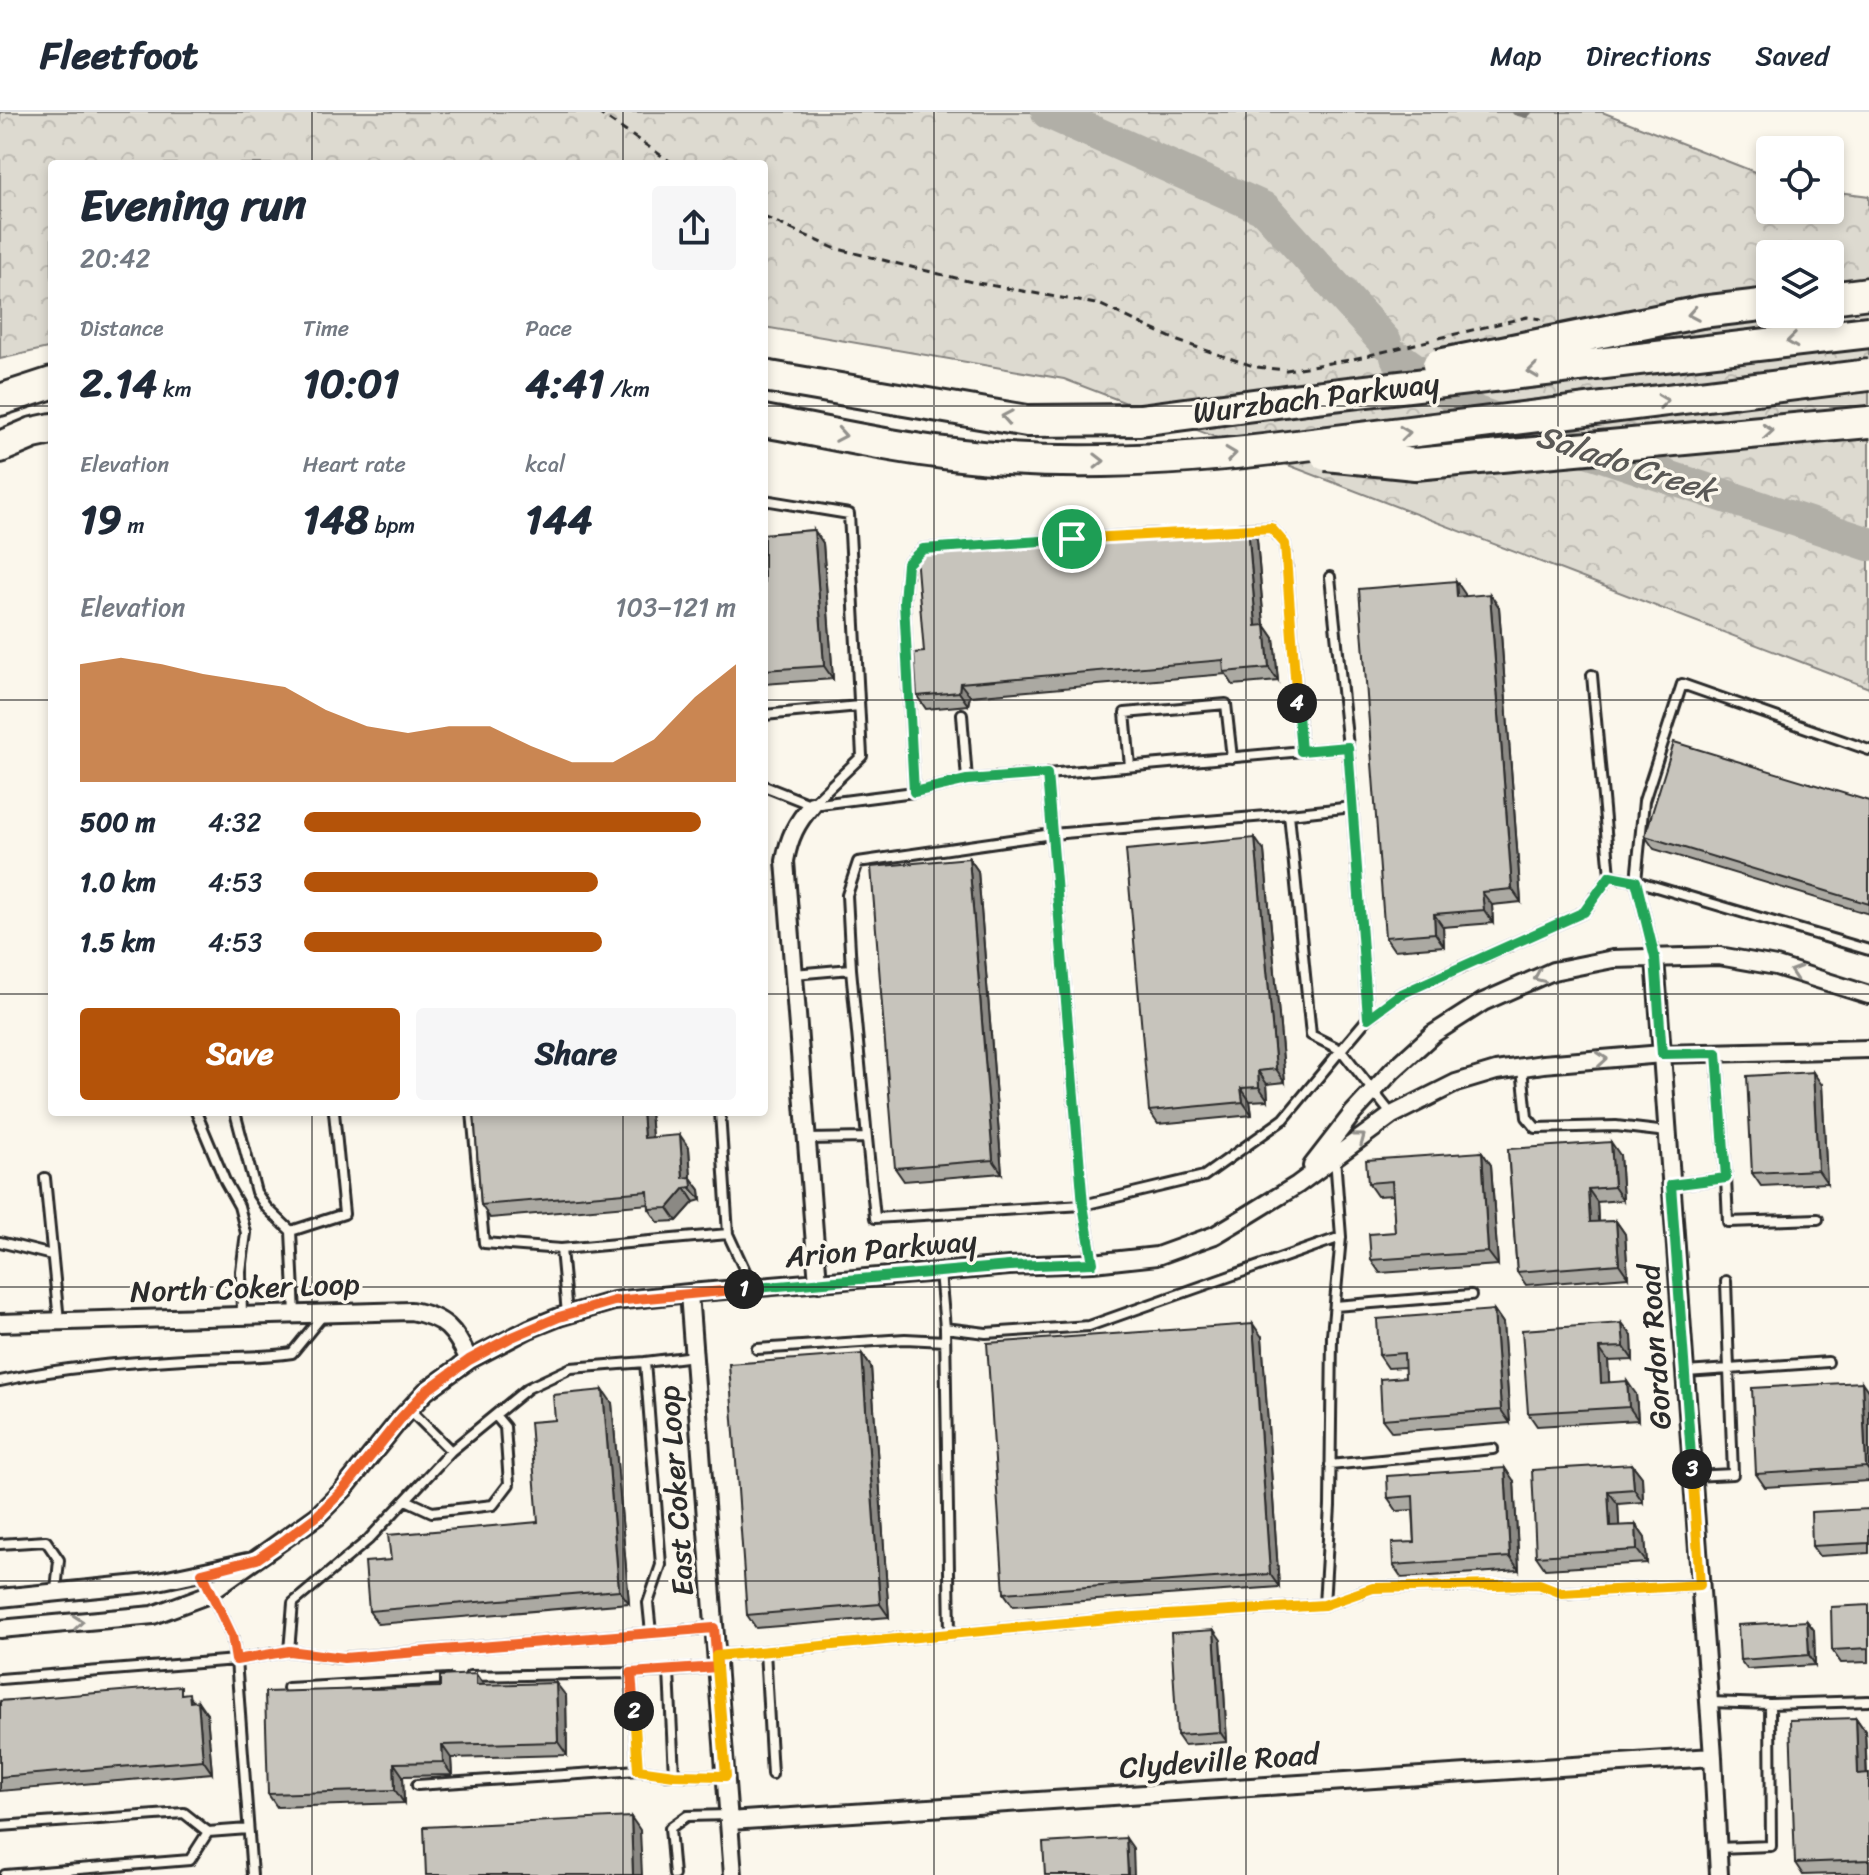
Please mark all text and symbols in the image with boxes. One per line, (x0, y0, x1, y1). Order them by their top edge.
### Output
text: Fleetfoot (40, 22, 198, 89)
text: Map (1490, 31, 1542, 80)
text: Directions (1586, 31, 1711, 80)
text: Saved (1755, 31, 1829, 80)
map controls (1756, 136, 1844, 328)
button: locate (1756, 136, 1844, 224)
text: Evening run (80, 166, 306, 244)
button: share (652, 186, 736, 270)
text: 20:42 (80, 235, 151, 281)
button: layers (1756, 240, 1844, 328)
one-way arrow (1686, 305, 1699, 322)
text: Distance (80, 309, 164, 348)
text: Time (303, 309, 349, 348)
text: Pace (525, 309, 572, 348)
one-way arrow (1785, 333, 1798, 350)
text: 2.14 (80, 348, 157, 419)
text: 10:01 (303, 348, 400, 419)
text: 4:41 (525, 348, 605, 419)
street label: Wurzbach Parkway (1190, 356, 1443, 440)
one-way arrow (1526, 363, 1539, 380)
text: km (157, 370, 192, 409)
text: /km (605, 370, 650, 409)
one-way arrow (1656, 393, 1670, 410)
water label: Salado Creek (1529, 408, 1727, 520)
one-way arrow (1000, 410, 1013, 427)
one-way arrow (1762, 423, 1775, 440)
one-way arrow (834, 425, 848, 442)
one-way arrow (1398, 425, 1412, 442)
text: Elevation (80, 445, 169, 484)
text: Heart rate (303, 445, 406, 484)
text: kcal (525, 445, 565, 484)
one-way arrow (1225, 446, 1238, 463)
one-way arrow (1093, 453, 1106, 470)
text: 19 (80, 484, 122, 555)
text: 148 (303, 484, 369, 555)
text: 144 (525, 484, 593, 555)
pin (1038, 505, 1106, 573)
text: m (122, 506, 144, 545)
text: bpm (369, 506, 415, 545)
icon: arrive (1050, 517, 1094, 561)
text: Elevation (80, 584, 185, 630)
text: 103–121 m (615, 584, 736, 630)
pin: 4 (1277, 683, 1317, 723)
text: 4 (1290, 683, 1304, 722)
text: 500 m (80, 799, 155, 845)
text: 4:32 (208, 799, 261, 845)
text: 1.0 km (80, 859, 156, 905)
text: 4:53 (208, 859, 262, 905)
text: 1.5 km (80, 919, 155, 965)
text: 4:53 (208, 919, 262, 965)
one-way arrow (1788, 965, 1802, 981)
one-way arrow (1533, 967, 1547, 983)
button: Save (80, 1008, 400, 1100)
button: Share (416, 1008, 736, 1100)
one-way arrow (1596, 1051, 1609, 1068)
one-way arrow (1351, 1134, 1365, 1148)
street label: Arion Parkway (782, 1214, 980, 1284)
street label: North Coker Loop (129, 1257, 361, 1319)
street label: Gordon Road (1622, 1260, 1688, 1431)
pin: 1 (724, 1269, 764, 1309)
text: 1 (739, 1269, 749, 1308)
street label: East Coker Loop (642, 1384, 710, 1598)
pin: 3 (1672, 1449, 1712, 1489)
text: 3 (1686, 1449, 1698, 1488)
one-way arrow (72, 1614, 85, 1631)
pin: 2 (614, 1691, 654, 1731)
text: 2 (628, 1691, 640, 1730)
street label: Clydeville Road (1117, 1727, 1323, 1795)

